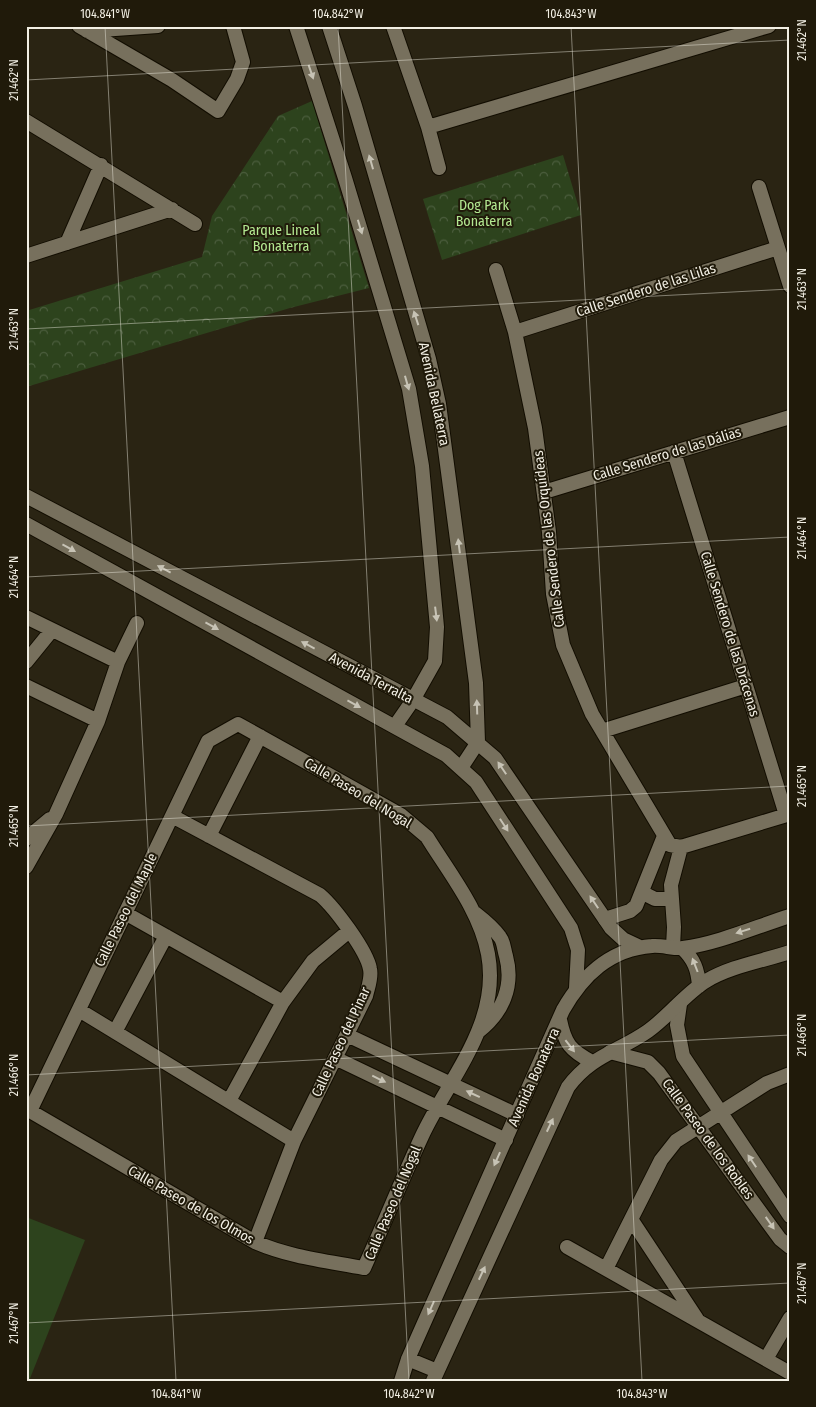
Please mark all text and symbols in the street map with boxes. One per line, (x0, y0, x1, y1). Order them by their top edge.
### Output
text: 104.841°W (80, 7, 130, 21)
text: 104.842°W (313, 7, 363, 21)
text: 104.843°W (546, 7, 596, 21)
text: 21.462°N (795, 19, 809, 61)
text: 21.462°N (7, 59, 21, 101)
one-way arrow (308, 65, 316, 80)
one-way arrow (367, 154, 375, 169)
park label: Dog Park Bonaterra (456, 197, 513, 230)
one-way arrow (357, 220, 365, 235)
park label: Parque Lineal Bonaterra (242, 222, 320, 255)
street label: Calle Sendero de las Lilas (574, 259, 718, 321)
text: 21.463°N (795, 268, 809, 310)
text: 21.463°N (7, 308, 21, 350)
one-way arrow (412, 310, 419, 325)
street label: Avenida Bellaterra (415, 341, 453, 447)
one-way arrow (403, 376, 411, 391)
street label: Calle Sendero de las Dálias (591, 423, 743, 485)
street label: Calle Sendero de las Orquídeas (530, 450, 568, 628)
text: 21.464°N (795, 517, 809, 559)
one-way arrow (455, 537, 463, 553)
one-way arrow (62, 544, 76, 552)
street label: Calle Sendero de las Drácenas (697, 549, 763, 719)
text: 21.464°N (7, 556, 21, 598)
one-way arrow (157, 565, 171, 573)
one-way arrow (432, 606, 440, 622)
one-way arrow (204, 622, 219, 630)
one-way arrow (301, 641, 315, 649)
street label: Avenida Terralta (326, 649, 416, 707)
one-way arrow (472, 699, 480, 715)
one-way arrow (347, 700, 361, 708)
street label: Calle Paseo del Nogal (301, 754, 415, 832)
one-way arrow (497, 761, 507, 775)
text: 21.465°N (795, 765, 809, 807)
text: 21.465°N (7, 805, 21, 847)
one-way arrow (500, 819, 509, 832)
street label: Calle Paseo del Maple (91, 850, 161, 970)
one-way arrow (589, 896, 599, 909)
one-way arrow (736, 927, 751, 935)
one-way arrow (690, 958, 698, 972)
street label: Calle Paseo del Pinar (308, 984, 374, 1100)
text: 21.466°N (795, 1014, 809, 1056)
street label: Avenida Bonaterra (505, 1025, 563, 1129)
one-way arrow (564, 1039, 575, 1052)
text: 21.466°N (7, 1054, 21, 1096)
one-way arrow (372, 1075, 387, 1083)
street label: Calle Paseo de los Robles (659, 1075, 757, 1203)
one-way arrow (466, 1090, 480, 1098)
one-way arrow (547, 1118, 555, 1132)
street label: Calle Paseo del Nogal (361, 1143, 425, 1263)
one-way arrow (493, 1152, 501, 1166)
one-way arrow (748, 1154, 757, 1168)
street label: Calle Paseo de los Olmos (125, 1162, 257, 1248)
one-way arrow (765, 1216, 775, 1230)
text: 21.467°N (795, 1262, 809, 1304)
one-way arrow (478, 1265, 487, 1280)
one-way arrow (426, 1301, 434, 1315)
text: 21.467°N (7, 1302, 21, 1344)
text: 104.841°W (151, 1387, 201, 1401)
text: 104.842°W (384, 1387, 434, 1401)
text: 104.843°W (617, 1387, 667, 1401)

